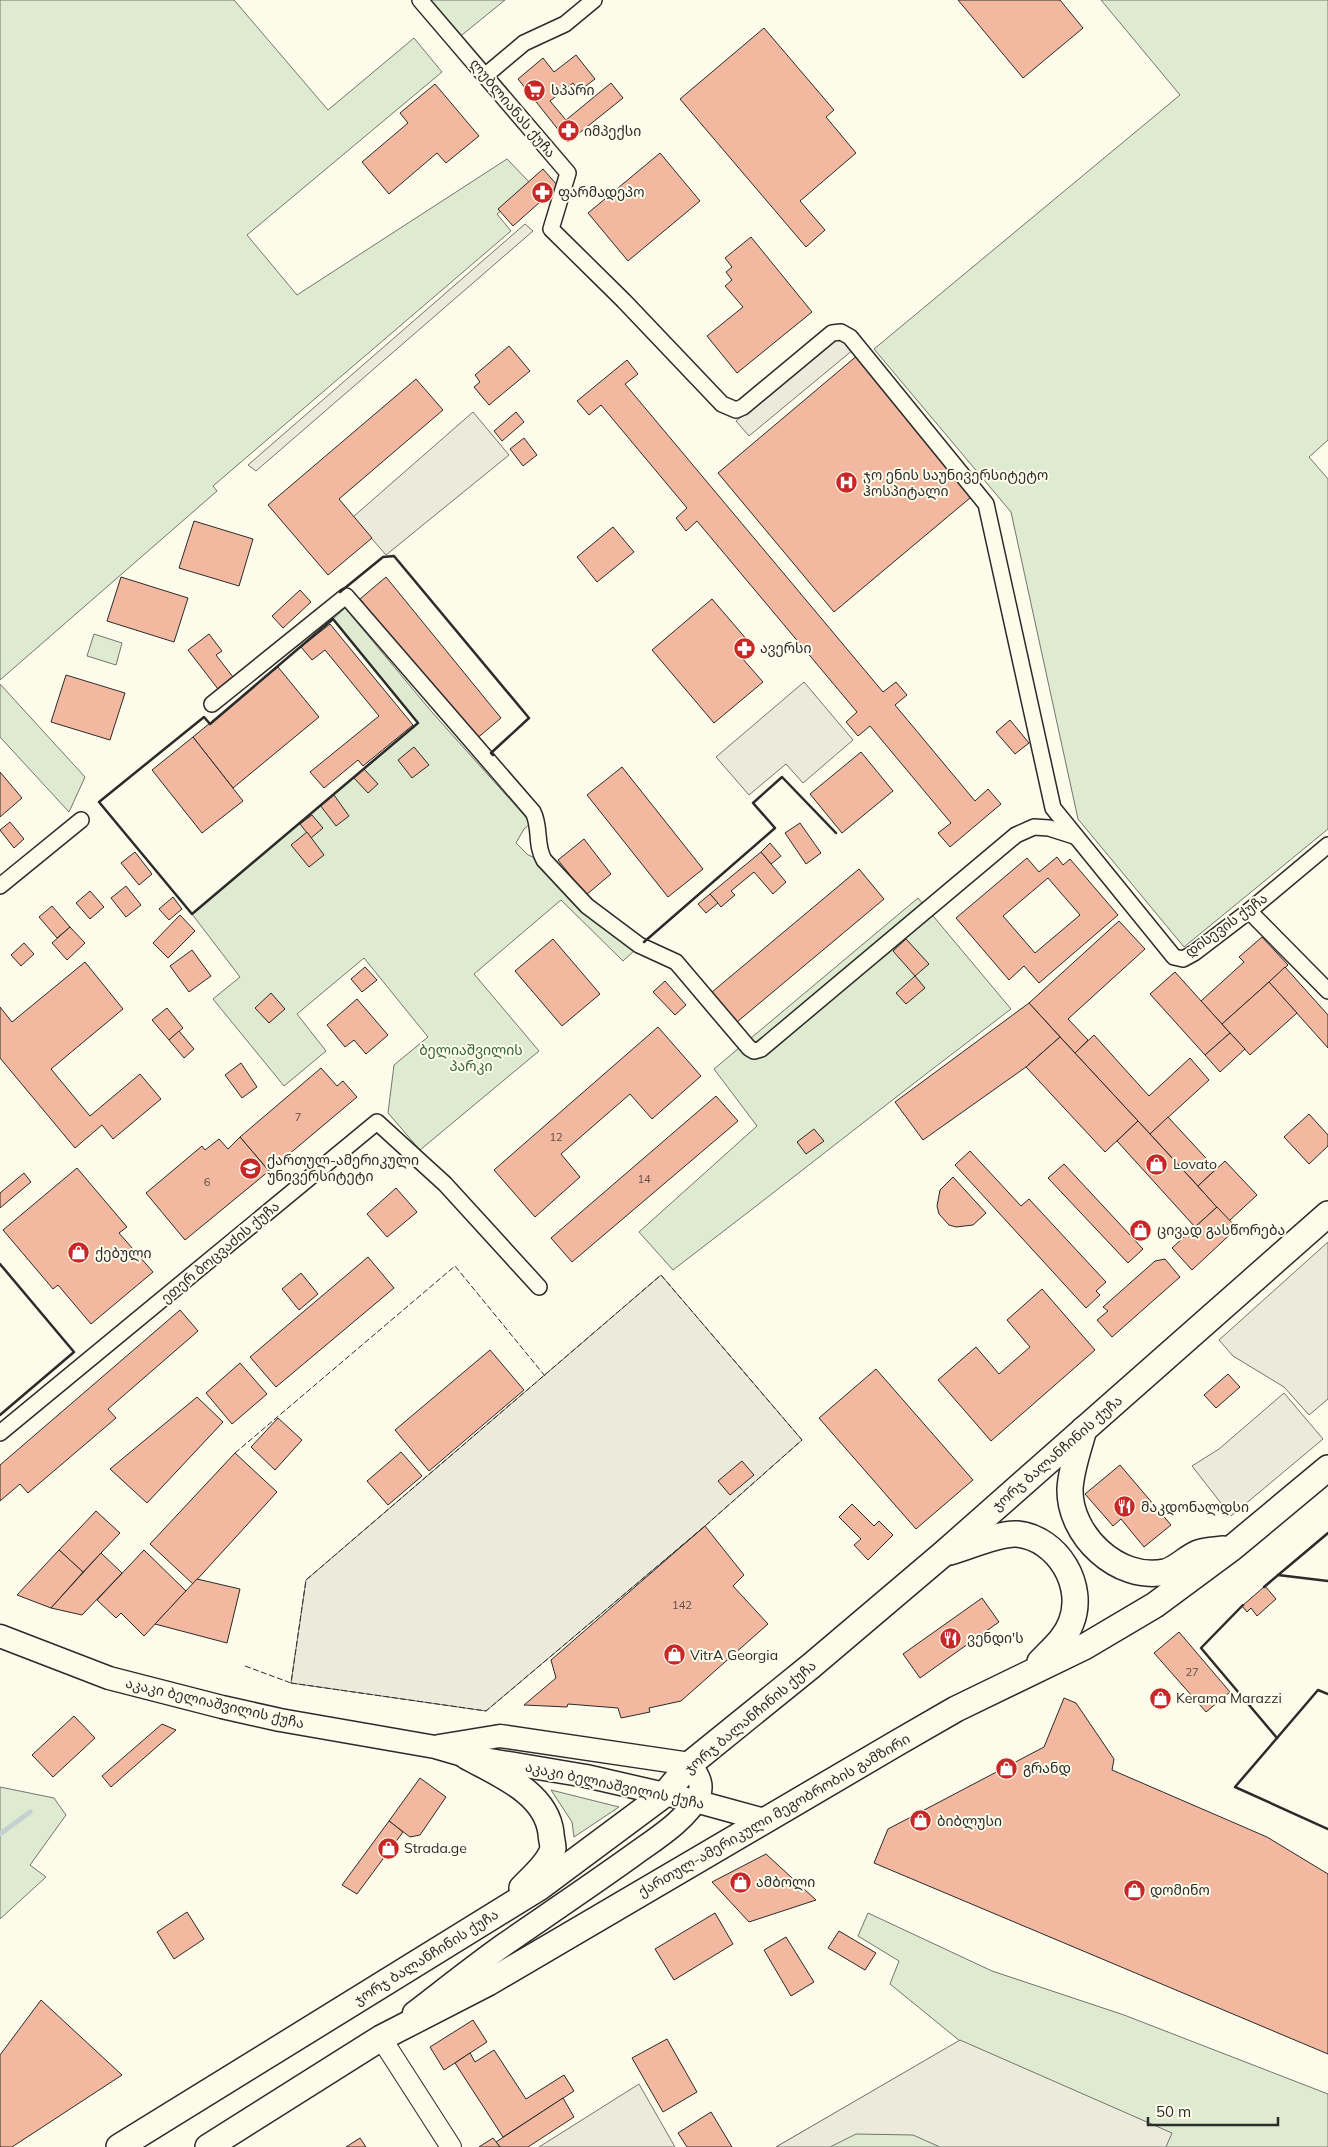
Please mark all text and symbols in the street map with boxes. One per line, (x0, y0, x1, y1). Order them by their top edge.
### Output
street label: ლუბლიანას ქუჩა (466, 55, 560, 161)
supermarket icon: სპარი (523, 78, 547, 102)
place label: სპარი (551, 81, 594, 99)
pharmacy icon: იმპექსი (556, 119, 580, 143)
place label: იმპექსი (584, 122, 641, 140)
pharmacy icon: ფარმადეპო (530, 180, 554, 204)
place label: ფარმადეპო (558, 183, 644, 201)
place label: ჯო ენის საუნივერსიტეტო ჰოსპიტალი (863, 466, 1048, 500)
hospital icon: ჯო ენის საუნივერსიტეტო ჰოსპიტალი (835, 471, 859, 495)
pharmacy icon: ავერსი (732, 636, 756, 660)
place label: ავერსი (760, 639, 812, 657)
street label: დისევის ქუჩა (1181, 889, 1271, 961)
park label: ბელიაშვილის პარკი (419, 1041, 523, 1075)
house number: 7 (295, 1110, 301, 1124)
house number: 12 (549, 1130, 563, 1144)
place label: ქართულ-ამერიკული უნივერსიტეტი (267, 1151, 419, 1185)
shop icon: Lovato (1145, 1152, 1169, 1176)
place label: Lovato (1173, 1155, 1217, 1173)
school or university icon: ქართულ-ამერიკული უნივერსიტეტი (239, 1156, 263, 1180)
house number: 14 (637, 1172, 651, 1186)
house number: 6 (204, 1175, 211, 1189)
street label: ეთერ ბოცვაძის ქუჩა (157, 1197, 283, 1307)
shop icon: ცივად გასწორება (1129, 1218, 1153, 1242)
place label: ცივად გასწორება (1157, 1221, 1285, 1239)
shop icon: ქებული (67, 1241, 91, 1265)
place label: ქებული (95, 1244, 152, 1262)
street label: ჯორჯ ბალანჩინის ქუჩა (988, 1391, 1126, 1515)
restaurant icon: მაკდონალდსი (1113, 1495, 1137, 1519)
place label: მაკდონალდსი (1141, 1498, 1249, 1516)
house number: 142 (672, 1598, 692, 1612)
restaurant icon: ვენდი'ს (939, 1626, 963, 1650)
place label: ვენდი'ს (967, 1629, 1024, 1647)
shop icon: VitrA Georgia (662, 1643, 686, 1667)
place label: VitrA Georgia (690, 1646, 778, 1664)
street label: ჯორჯ ბალანჩინის ქუჩა (680, 1656, 820, 1778)
house number: 27 (1185, 1665, 1199, 1679)
street label: აკაკი ბელიაშვილის ქუჩა (124, 1674, 306, 1732)
shop icon: Kerama Marazzi (1148, 1686, 1172, 1710)
place label: Kerama Marazzi (1176, 1689, 1282, 1707)
street label: ქართულ-ამერიკული მეგობრობის გამზირი (635, 1729, 913, 1901)
shop icon: გრანდ (995, 1756, 1019, 1780)
street label: აკაკი ბელიაშვილის ქუჩა (524, 1757, 706, 1813)
place label: გრანდ (1023, 1759, 1071, 1777)
shop icon: ბიბლუსი (909, 1809, 933, 1833)
place label: ბიბლუსი (937, 1812, 1002, 1830)
shop icon: Strada.ge (376, 1836, 400, 1860)
place label: Strada.ge (404, 1839, 467, 1857)
shop icon: ამბოლი (728, 1870, 752, 1894)
place label: ამბოლი (756, 1873, 815, 1891)
shop icon: დომინო (1122, 1878, 1146, 1902)
place label: დომინო (1150, 1881, 1210, 1899)
street label: ჯორჯ ბალანჩინის ქუჩა (350, 1905, 502, 2009)
scale bar (1148, 2094, 1278, 2126)
text: 50 m (1156, 2102, 1191, 2121)

